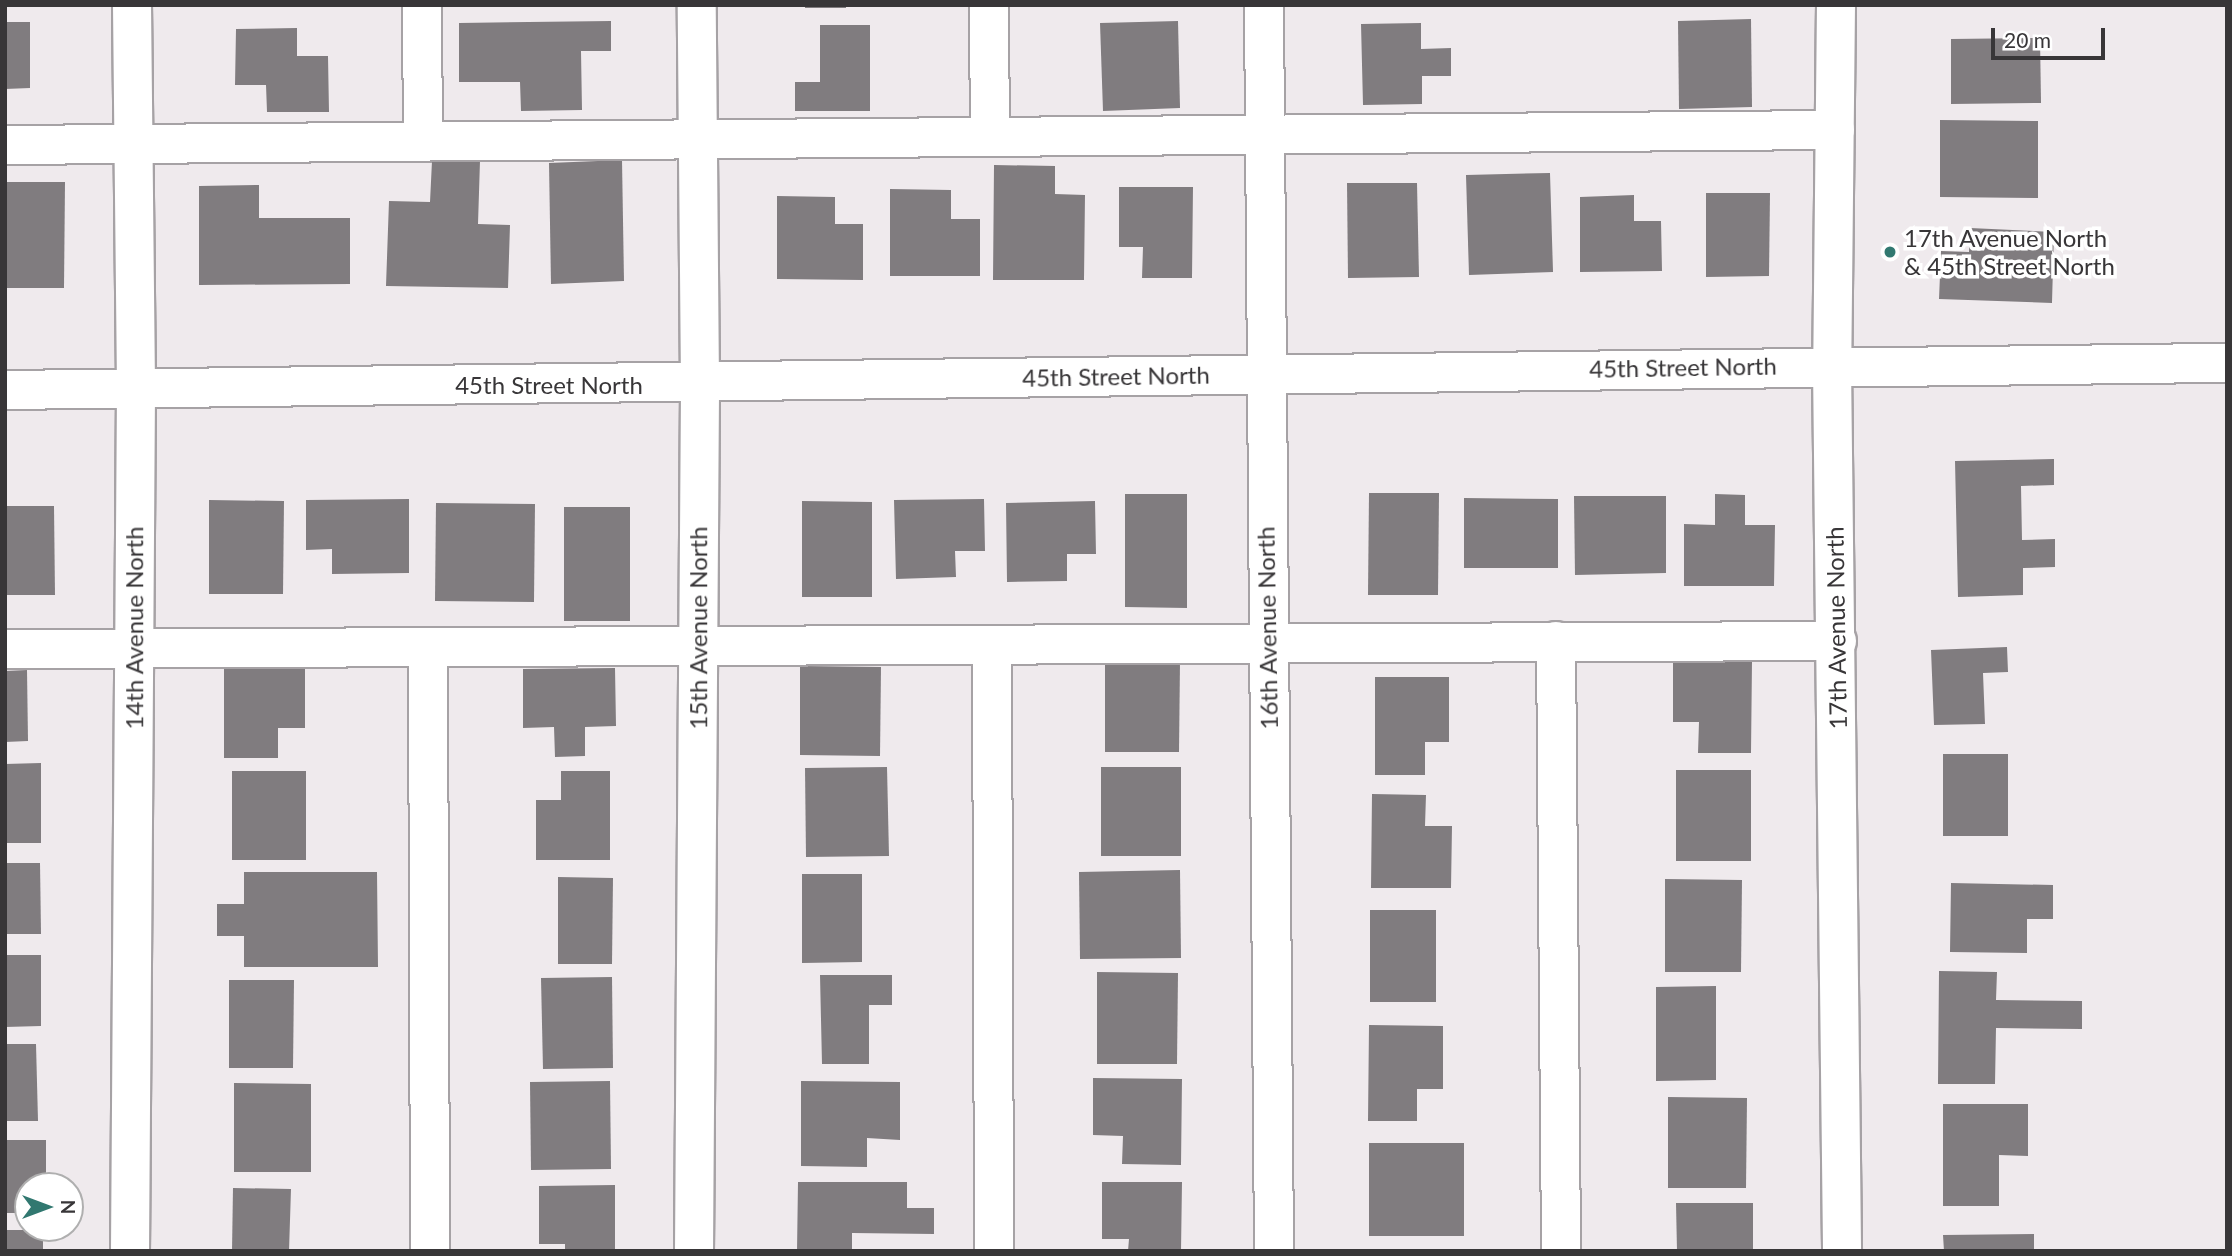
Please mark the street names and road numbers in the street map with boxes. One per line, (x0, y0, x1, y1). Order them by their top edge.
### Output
street label: 45th Street North (1589, 351, 1777, 383)
street label: 45th Street North (1022, 360, 1210, 392)
street label: 45th Street North (455, 371, 643, 399)
street label: 14th Avenue North (120, 526, 148, 730)
street label: 15th Avenue North (684, 526, 712, 730)
street label: 16th Avenue North (1251, 526, 1283, 730)
street label: 17th Avenue North (1820, 526, 1852, 730)

